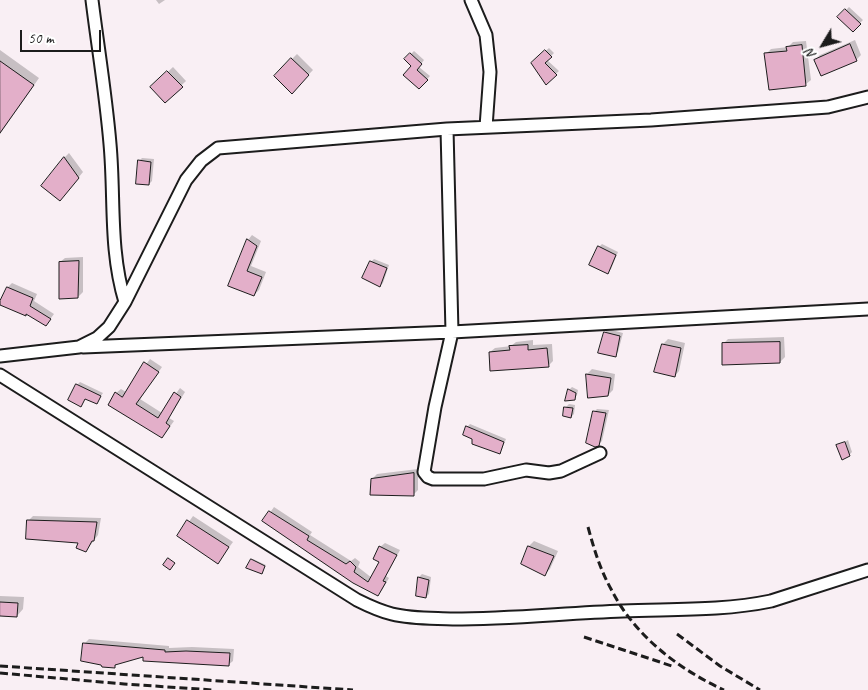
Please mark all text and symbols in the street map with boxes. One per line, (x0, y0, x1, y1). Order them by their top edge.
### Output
scale bar (22, 20, 104, 52)
north arrow (798, 20, 848, 70)
text: 50 m (28, 29, 54, 48)
text: N (801, 46, 820, 63)

